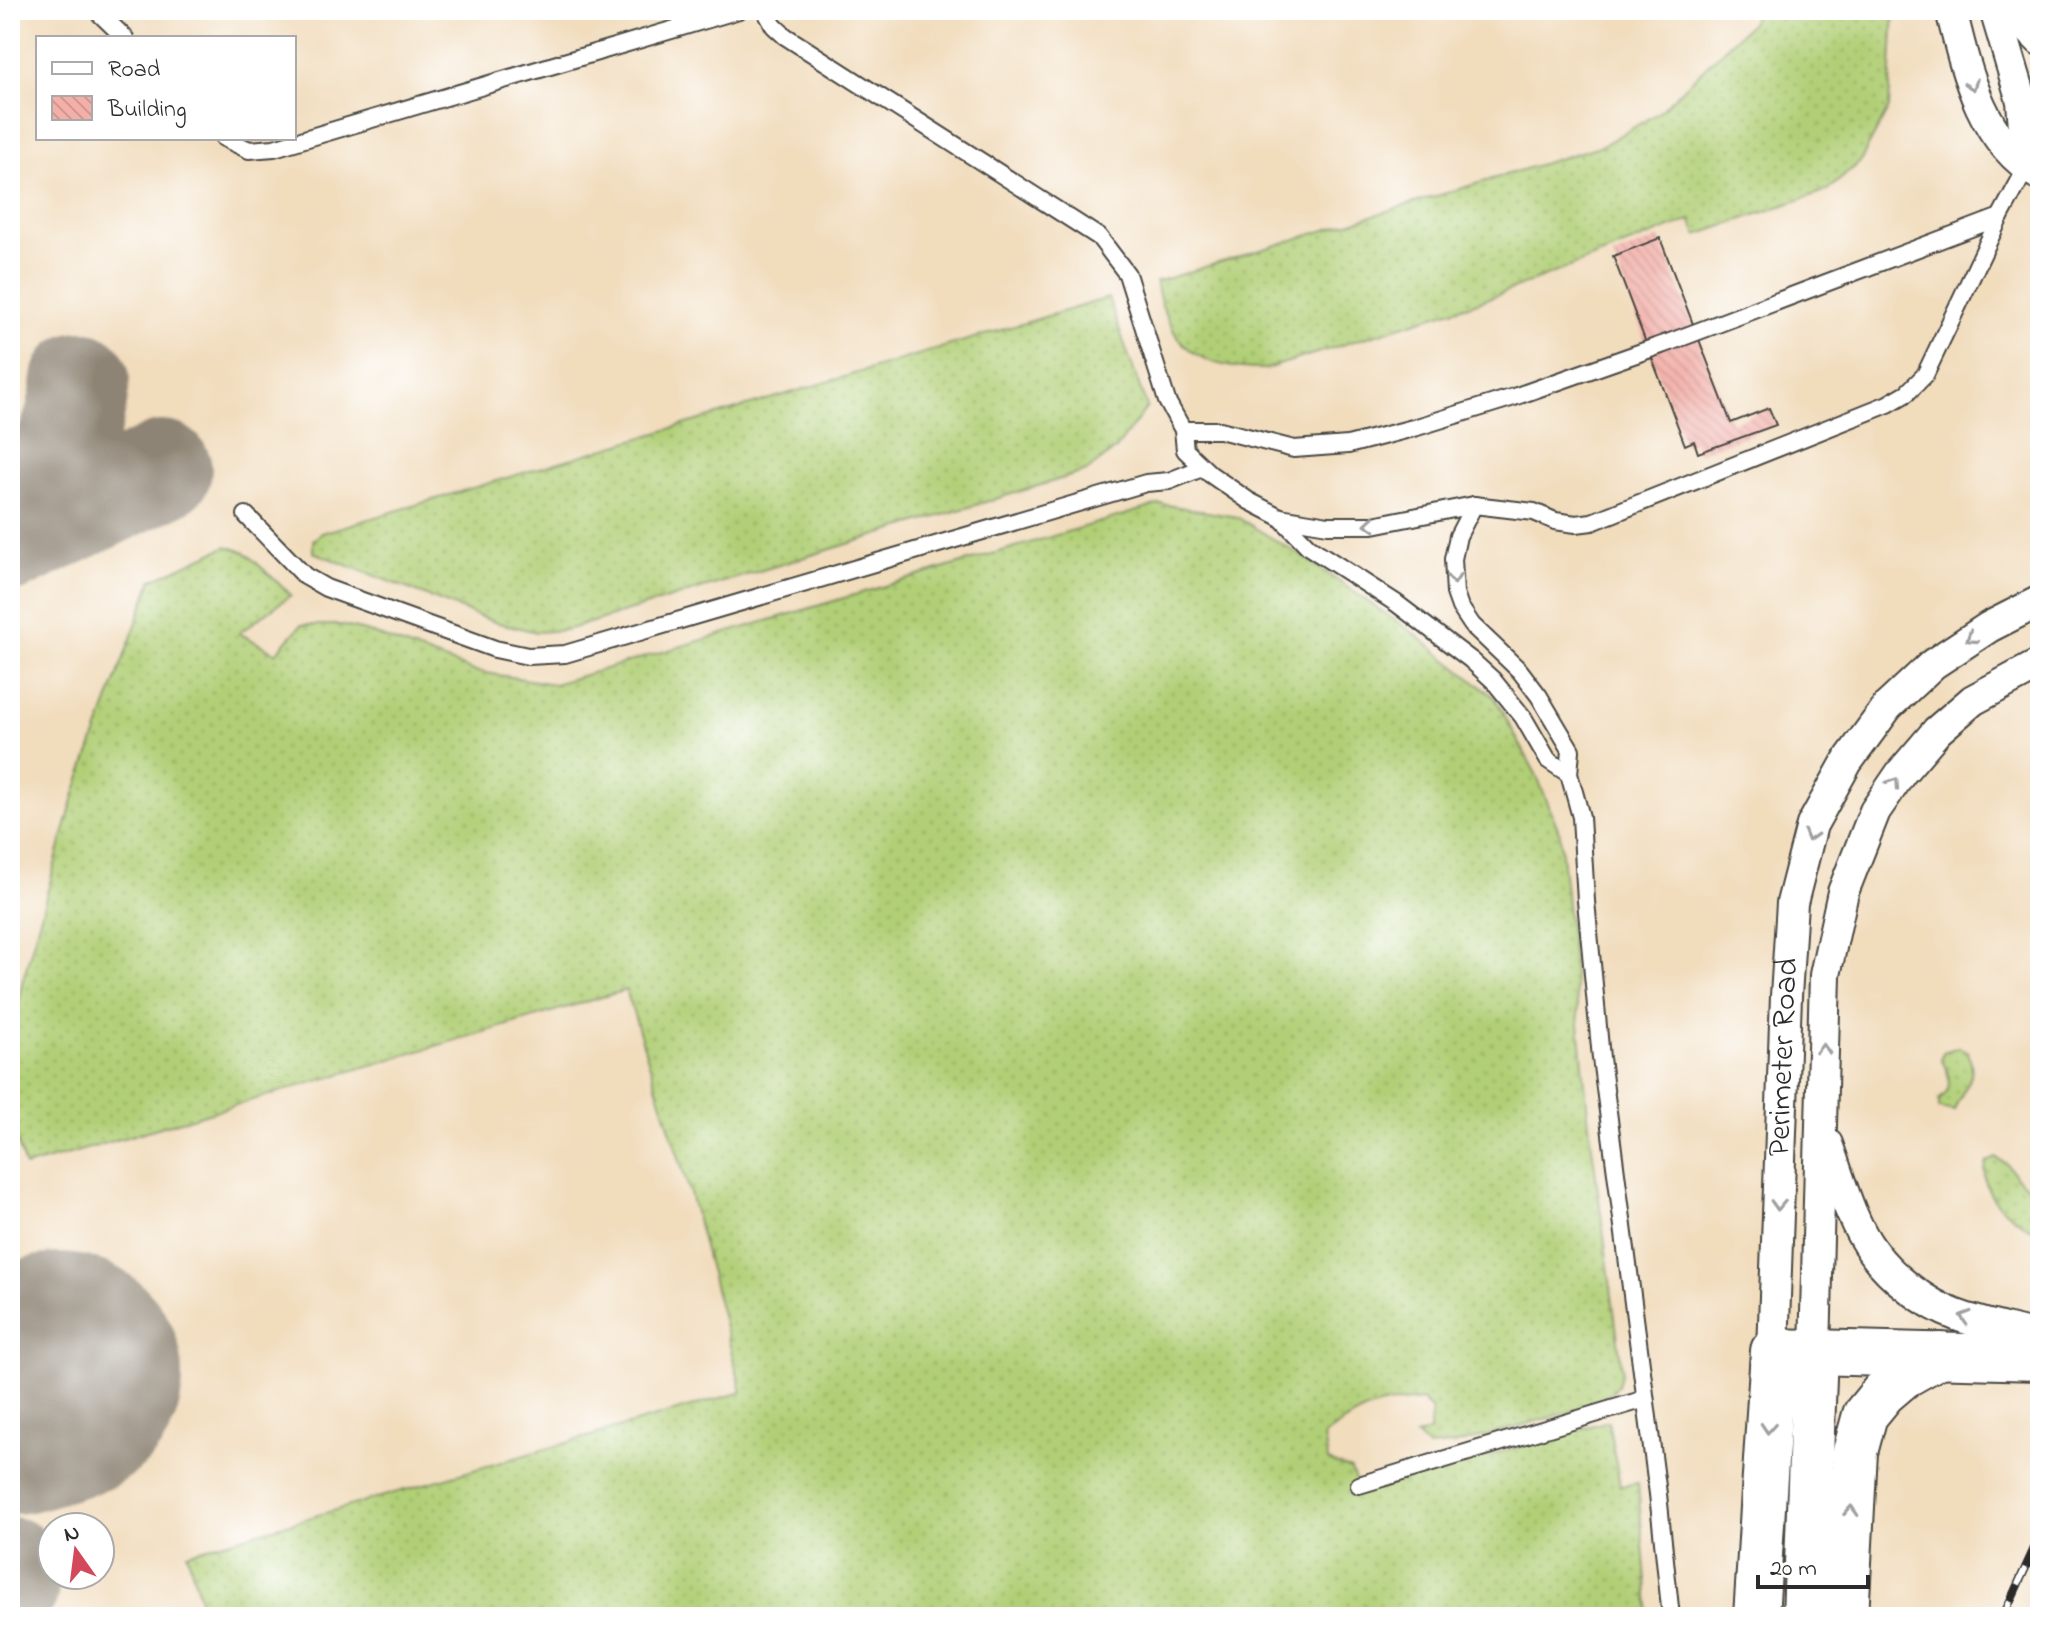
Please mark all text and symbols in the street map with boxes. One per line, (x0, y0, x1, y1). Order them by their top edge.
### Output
legend (36, 36, 296, 140)
text: Road (108, 53, 161, 88)
one-way arrow (1962, 77, 1979, 91)
text: Building (107, 93, 187, 128)
one-way arrow (1363, 515, 1376, 532)
one-way arrow (1445, 573, 1462, 586)
one-way arrow (1966, 629, 1980, 644)
one-way arrow (1884, 778, 1899, 792)
one-way arrow (1803, 828, 1819, 842)
street label: Perimeter Road (1757, 957, 1812, 1157)
one-way arrow (1814, 1042, 1832, 1055)
one-way arrow (1770, 1199, 1787, 1212)
one-way arrow (1958, 1310, 1972, 1326)
one-way arrow (1760, 1422, 1777, 1435)
one-way arrow (1842, 1504, 1859, 1517)
north arrow (36, 1511, 116, 1591)
text: N (61, 1517, 83, 1552)
scale bar (1758, 1539, 1868, 1589)
text: 20 m (1770, 1552, 1817, 1587)

